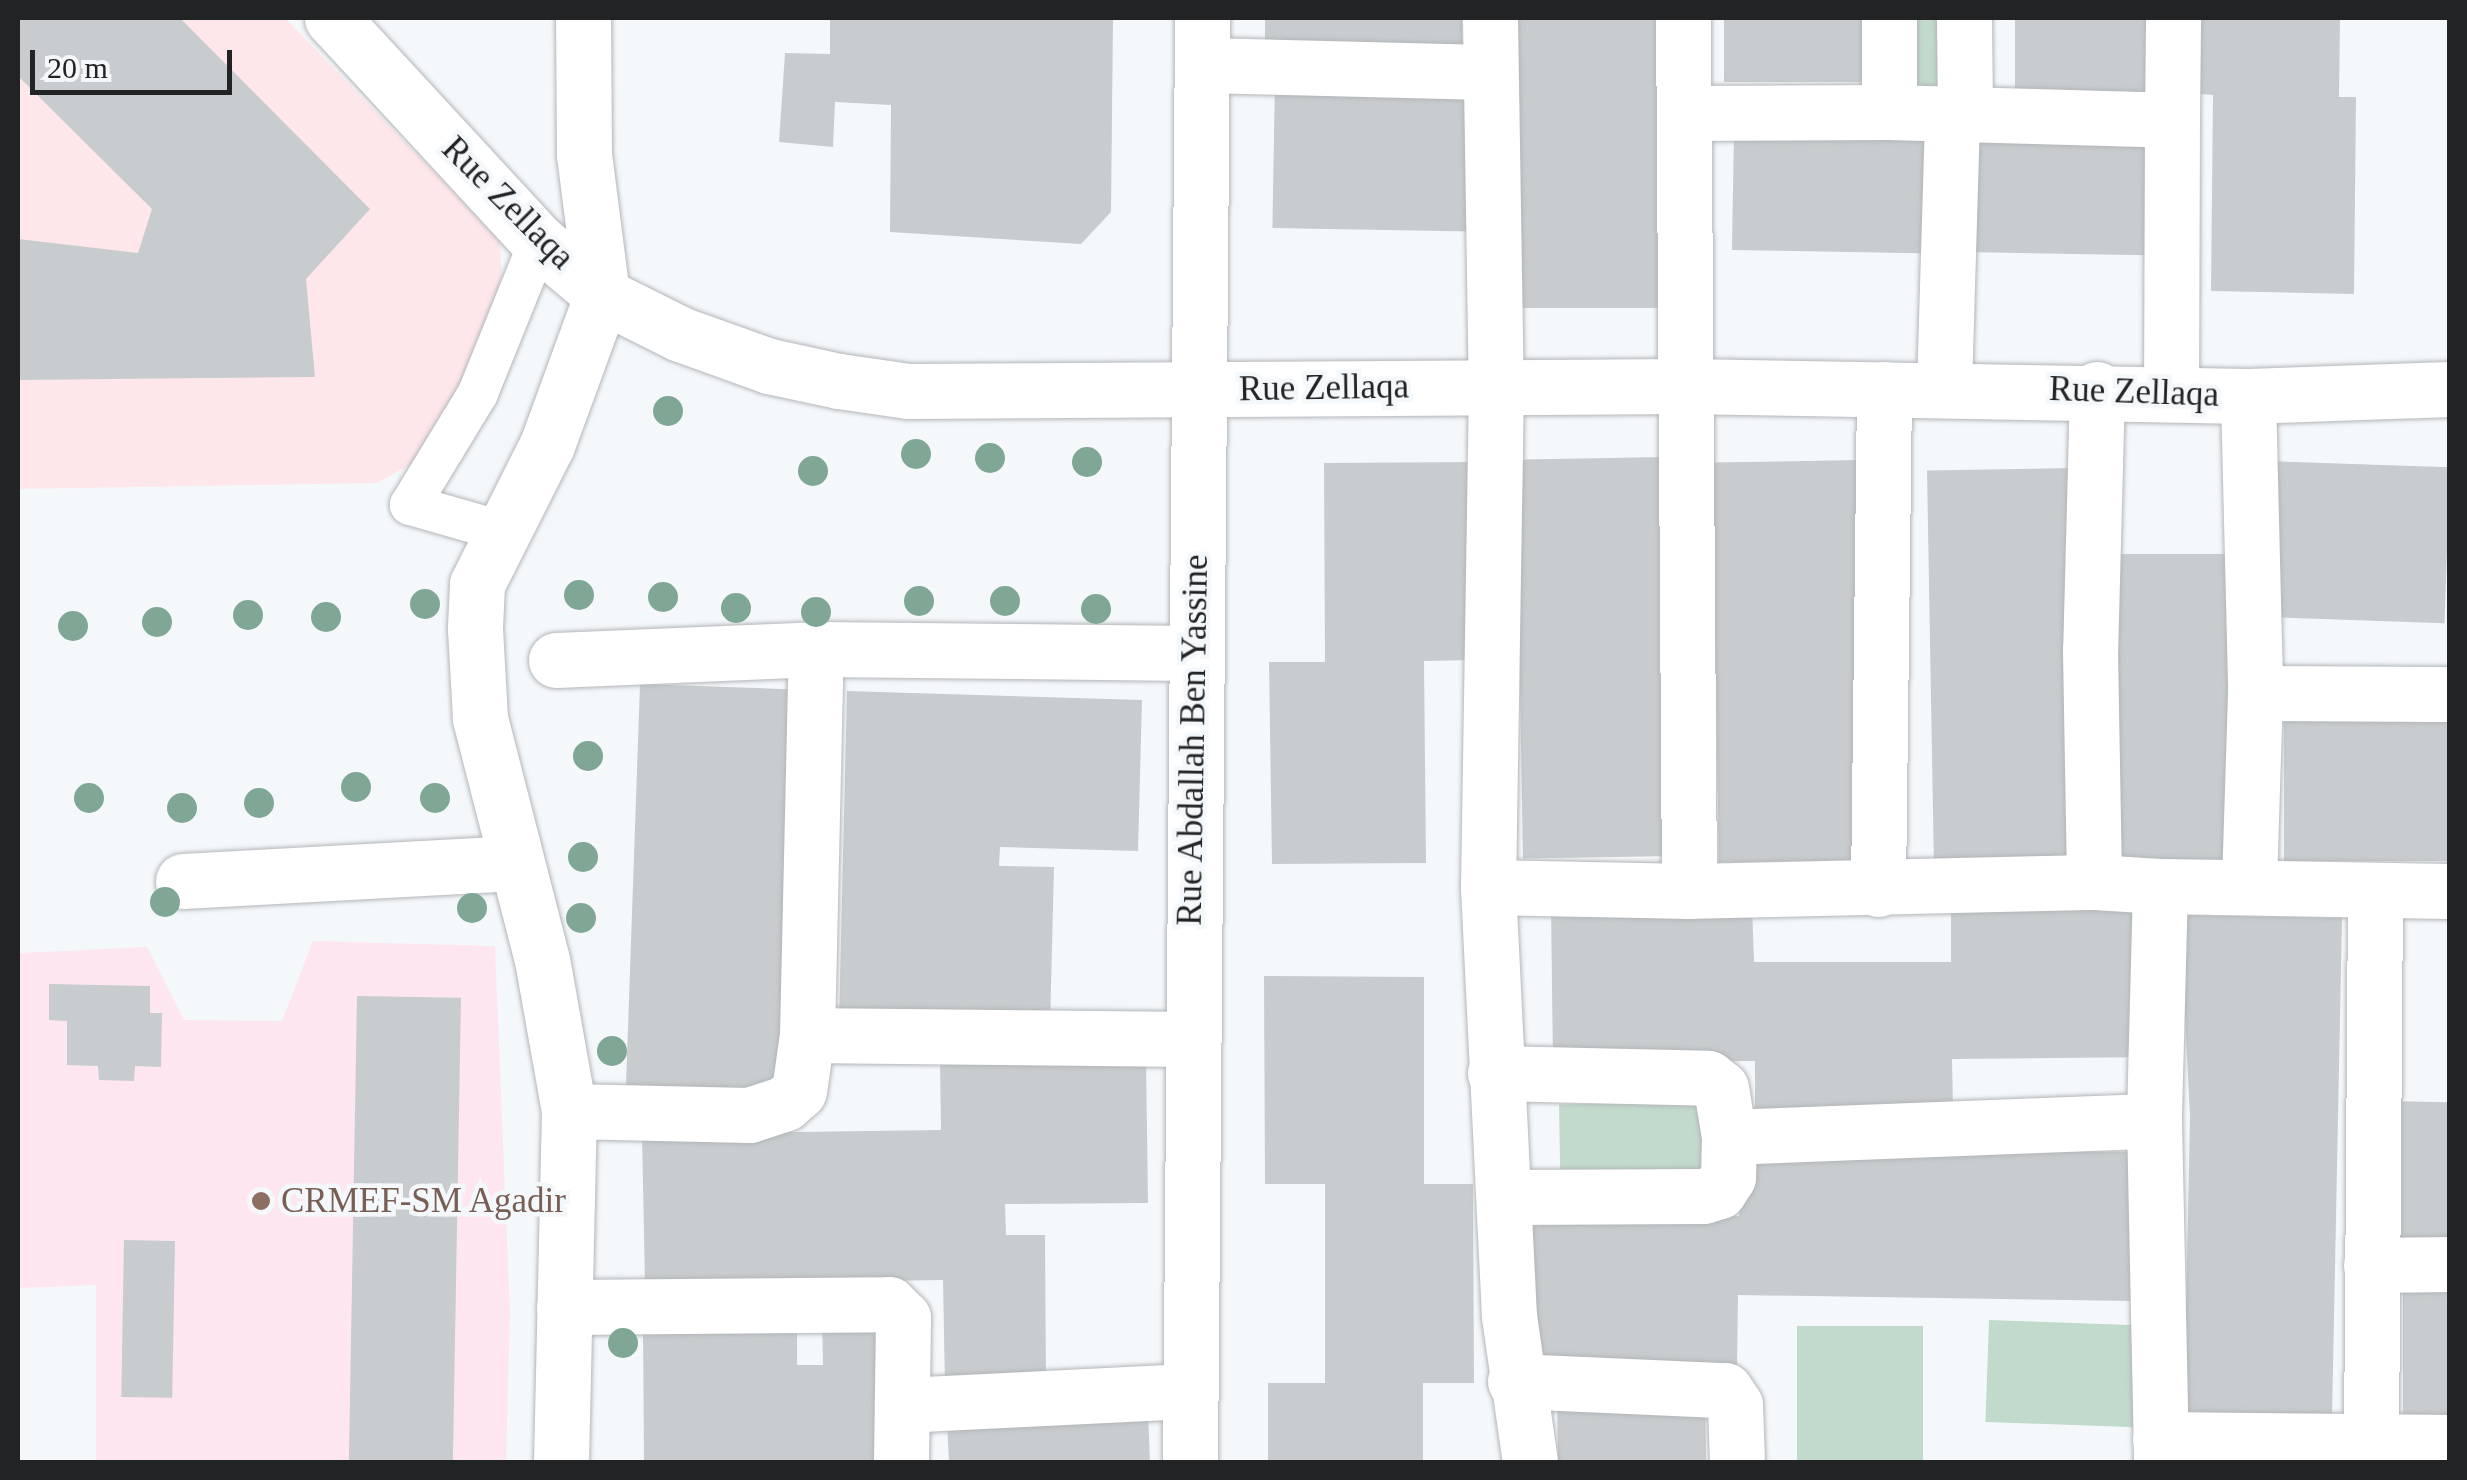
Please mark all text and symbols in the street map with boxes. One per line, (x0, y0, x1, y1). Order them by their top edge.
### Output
scale bar (35, 30, 238, 92)
text: 20 m (47, 51, 108, 84)
street label: Rue Zellaqa (428, 123, 588, 283)
street label: Rue Zellaqa (1232, 365, 1416, 411)
street label: Rue Zellaqa (2042, 368, 2226, 416)
street label: Rue Abdallah Ben Yassine (1168, 537, 1218, 943)
place label: CRMEF-SM Agadir (281, 1180, 574, 1222)
marker: CRMEF-SM Agadir (250, 1190, 272, 1212)

